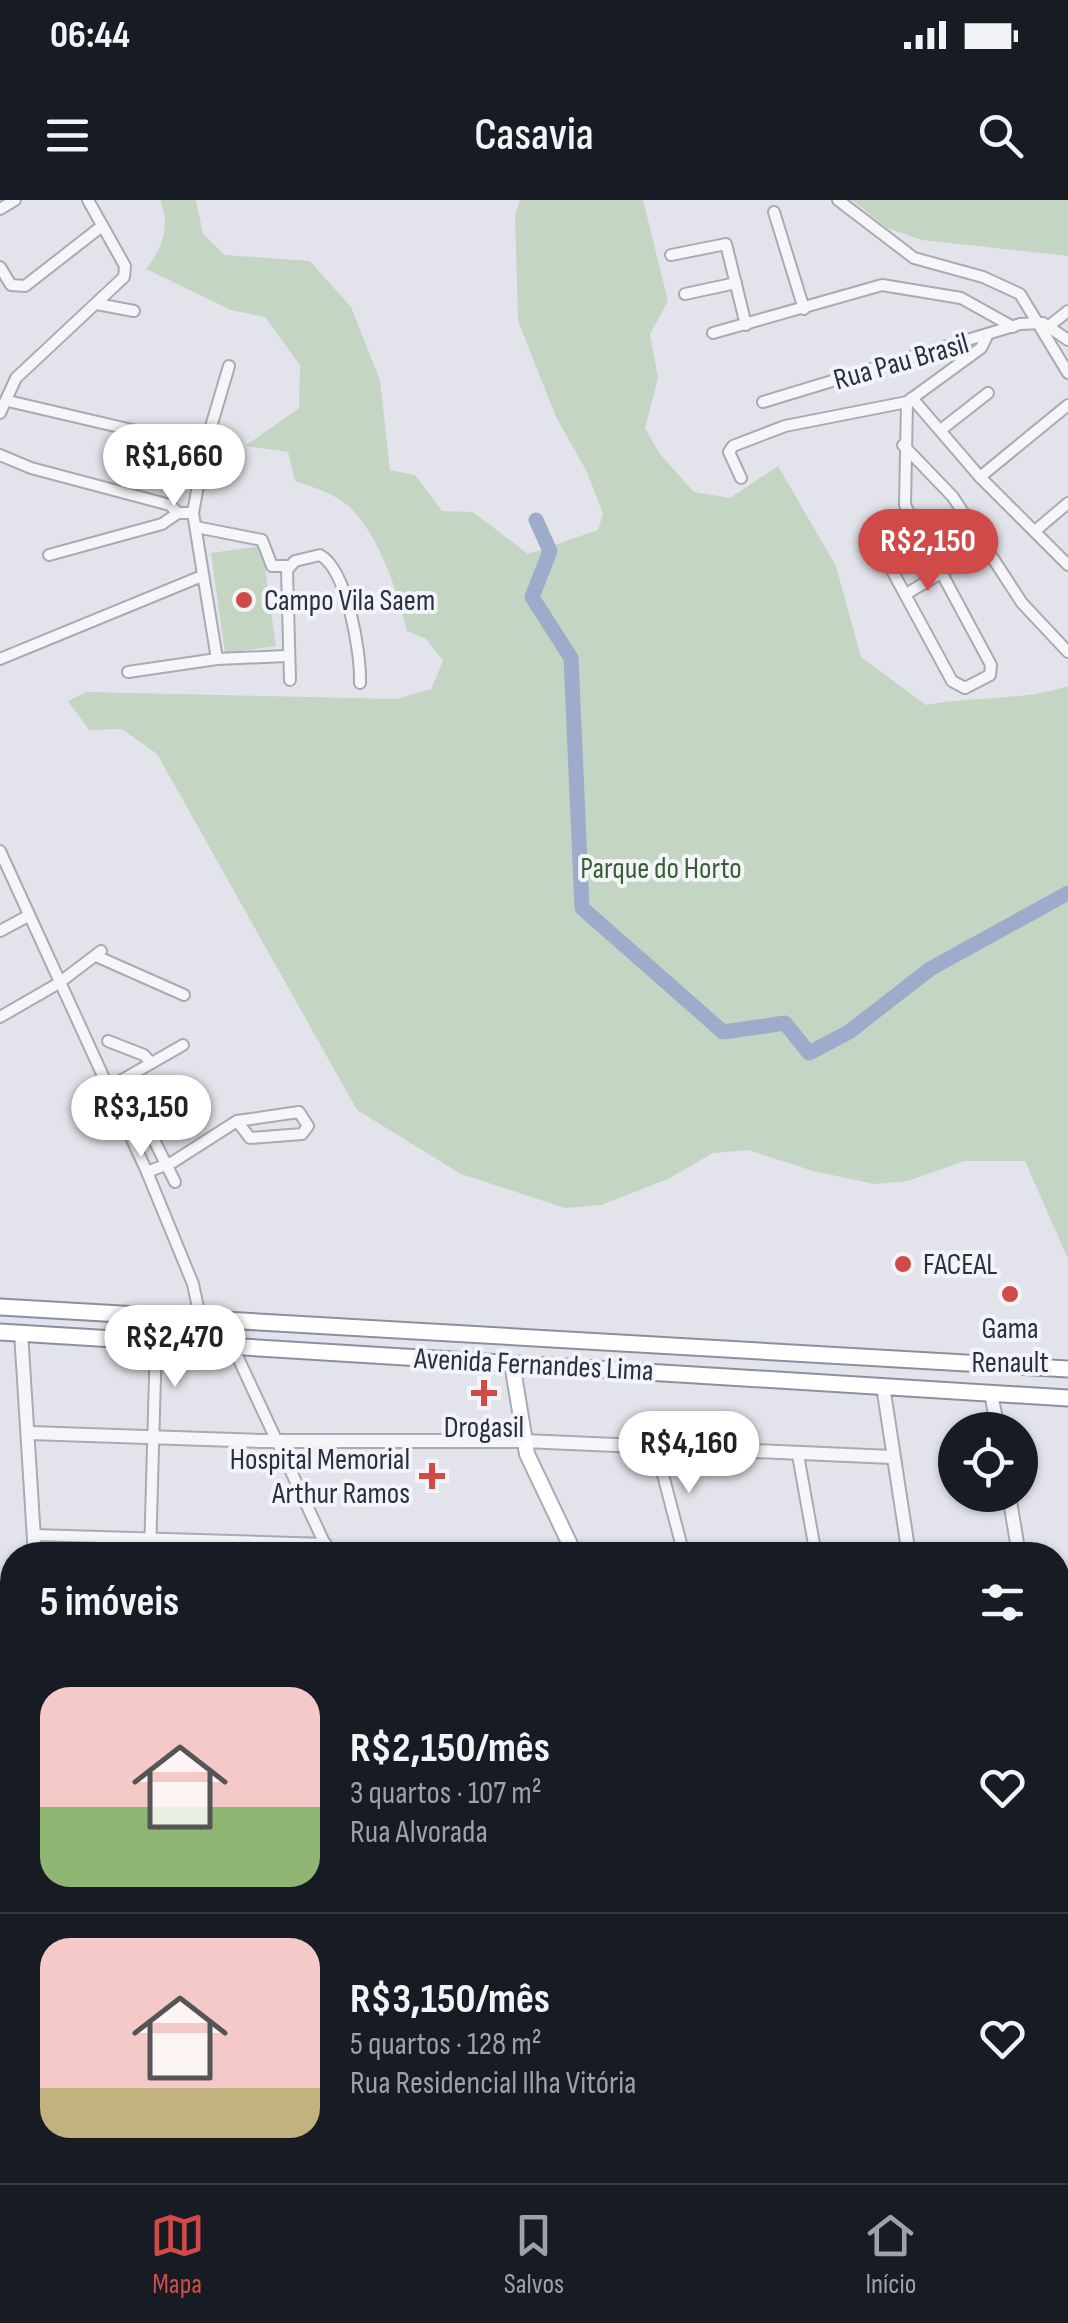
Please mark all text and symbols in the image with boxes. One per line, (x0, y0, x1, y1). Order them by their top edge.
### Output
text: 06:44 (50, 13, 130, 58)
icon: menu (40, 108, 95, 163)
text: Casavia (474, 108, 594, 163)
icon: search (973, 108, 1028, 163)
street label: Rua Pau Brasil (830, 326, 973, 398)
pin: R$1,660 (82, 424, 266, 509)
text: R$1,660 (125, 437, 223, 476)
pin: R$2,150 (836, 509, 1020, 594)
text: R$2,150 (880, 522, 976, 561)
place label: Campo Vila Saem (264, 583, 435, 619)
marker: Campo Vila Saem (233, 589, 255, 611)
park label: Parque do Horto (580, 851, 742, 887)
pin: R$3,150 (49, 1075, 233, 1160)
text: R$3,150 (93, 1088, 189, 1127)
place label: FACEAL (923, 1247, 997, 1283)
marker: FACEAL (892, 1253, 914, 1275)
marker: Gama Renault (999, 1283, 1021, 1305)
pin: R$2,470 (83, 1305, 267, 1390)
place label: Gama Renault (971, 1311, 1049, 1381)
text: R$2,470 (126, 1318, 224, 1357)
street label: Avenida Fernandes Lima (412, 1341, 655, 1389)
marker: Drogasil (473, 1382, 495, 1404)
place label: Drogasil (444, 1410, 524, 1446)
pin: R$4,160 (597, 1411, 781, 1496)
map controls (938, 1412, 1038, 1512)
button: locate (938, 1412, 1038, 1512)
text: R$4,160 (640, 1424, 738, 1463)
place label: Hospital Memorial Arthur Ramos (230, 1442, 410, 1512)
marker: Hospital Memorial Arthur Ramos (419, 1463, 445, 1489)
icon: filters (975, 1575, 1030, 1630)
text: 5 imóveis (40, 1577, 179, 1628)
text: R$2,150/mês (350, 1723, 550, 1774)
icon: home (120, 1727, 240, 1847)
icon: heart (975, 1760, 1030, 1815)
text: 3 quartos · 107 m² (350, 1774, 542, 1813)
text: Rua Alvorada (350, 1813, 488, 1852)
text: R$3,150/mês (350, 1974, 550, 2025)
icon: home (120, 1978, 240, 2098)
icon: heart (975, 2011, 1030, 2066)
text: 5 quartos · 128 m² (350, 2025, 542, 2064)
text: Rua Residencial Ilha Vitória (350, 2064, 636, 2103)
tab: Mapa (150, 2208, 205, 2301)
tab: Salvos (504, 2208, 564, 2301)
tab: Início (863, 2208, 918, 2301)

